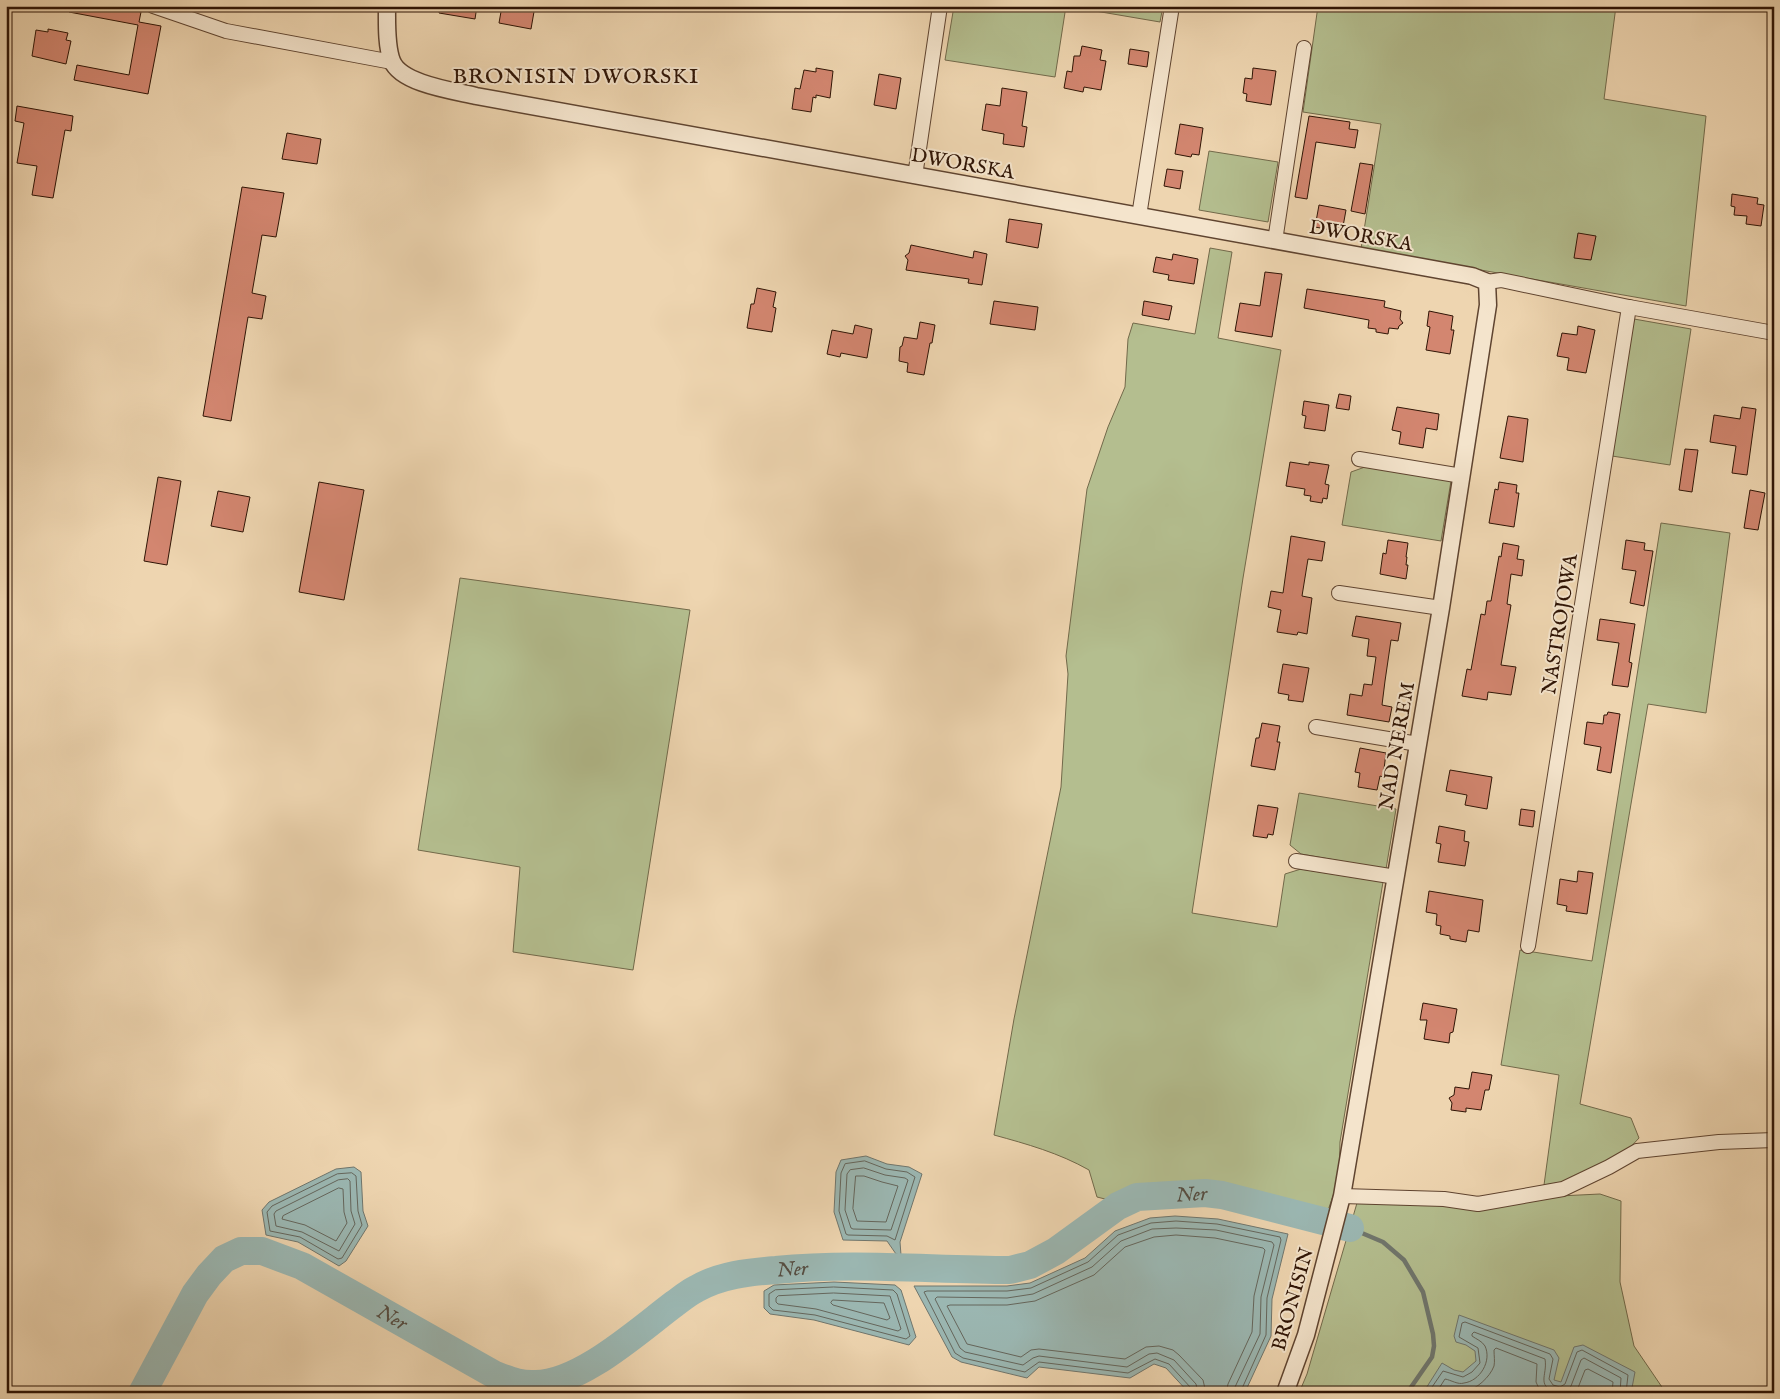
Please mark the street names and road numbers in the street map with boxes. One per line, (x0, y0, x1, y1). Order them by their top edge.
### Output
street label: DWORSKA (909, 143, 1017, 186)
street label: DWORSKA (1307, 215, 1415, 258)
street label: NASTROJOWA (1537, 552, 1584, 696)
street label: NAD NEREM (1374, 680, 1421, 812)
street label: BRONISIN (1267, 1245, 1320, 1354)

